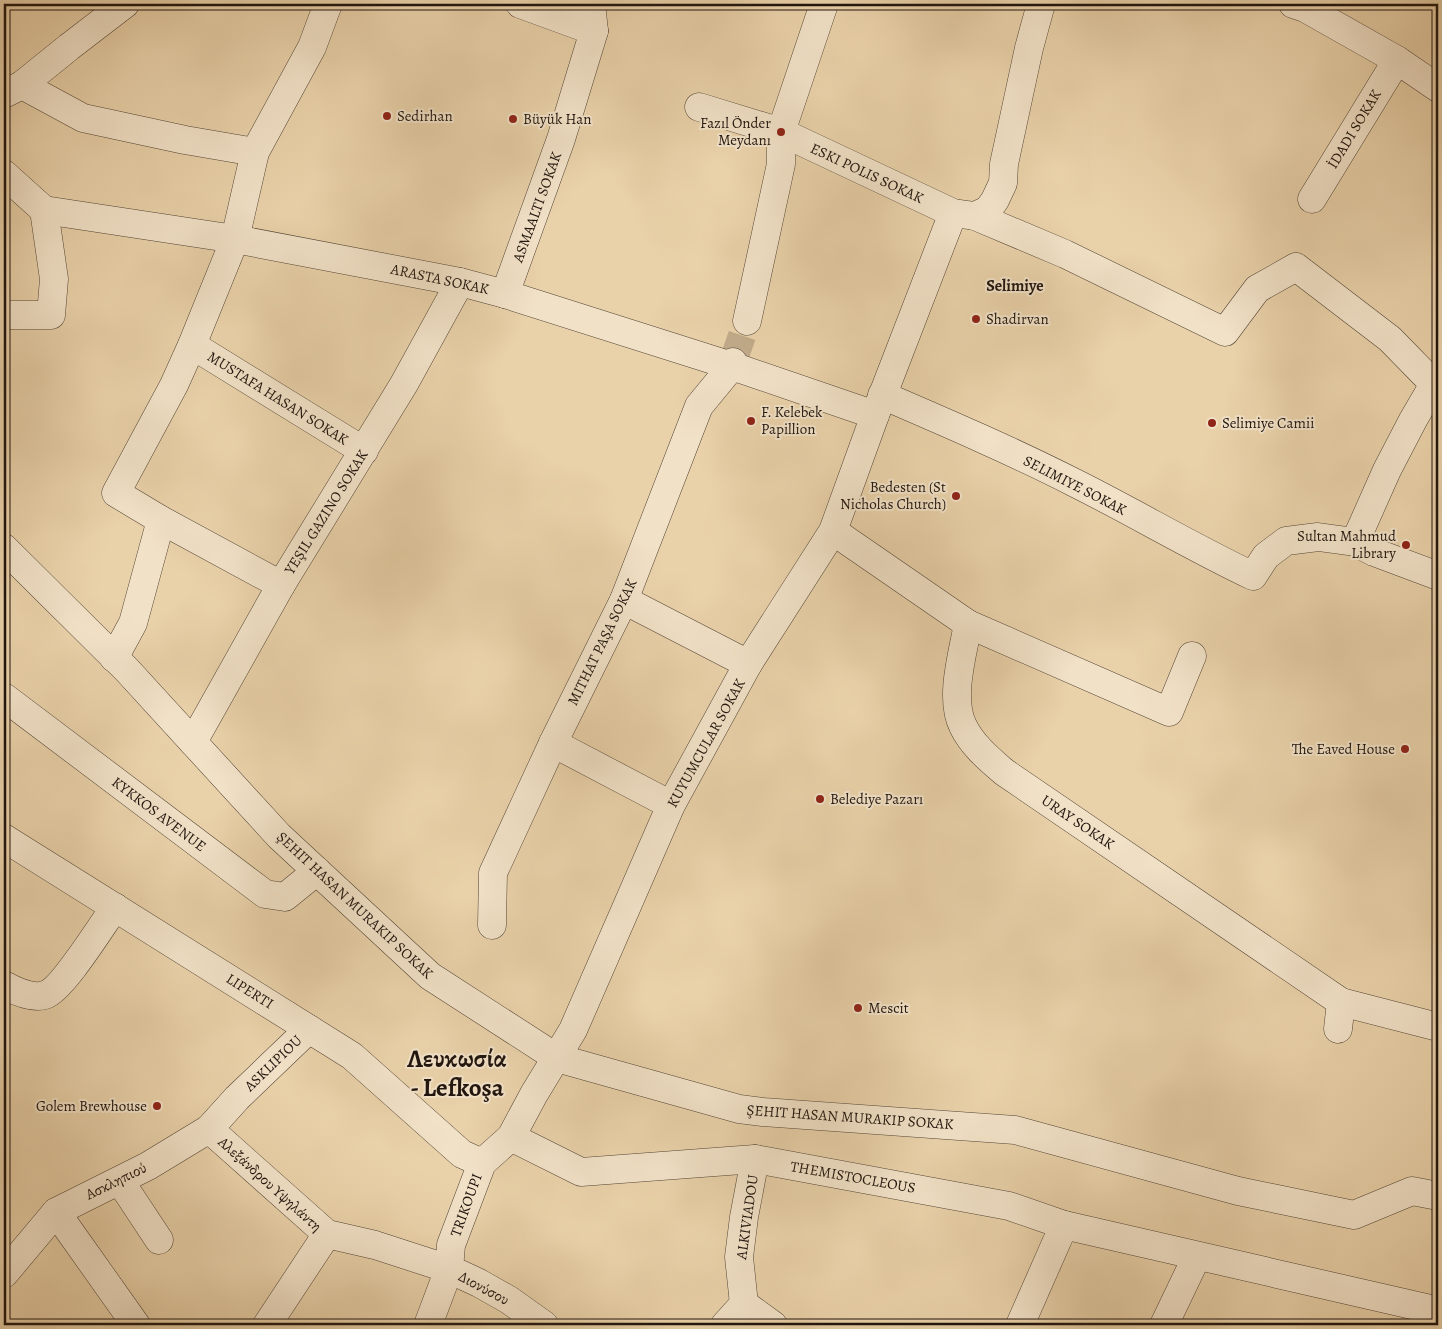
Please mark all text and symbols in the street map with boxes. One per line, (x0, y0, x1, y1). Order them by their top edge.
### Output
street label: İDADI SOKAK (1322, 85, 1386, 172)
place label: Sedirhan (397, 106, 453, 126)
place label: Büyük Han (523, 109, 592, 129)
marker: Sedirhan (381, 110, 393, 122)
marker: Büyük Han (507, 113, 519, 125)
place label: Fazıl Önder Meydanı (700, 113, 771, 150)
marker: Fazıl Önder Meydanı (775, 126, 787, 138)
street label: ESKI POLIS SOKAK (807, 138, 927, 208)
street label: ASMAALTI SOKAK (507, 148, 566, 266)
street label: ARASTA SOKAK (388, 259, 491, 299)
district label: Selimiye (986, 275, 1044, 297)
place label: Shadirvan (986, 309, 1049, 329)
marker: Shadirvan (970, 313, 982, 325)
street label: MUSTAFA HASAN SOKAK (204, 346, 353, 450)
place label: F. Kelebek Papillion (761, 402, 823, 439)
place label: Selimiye Camii (1222, 413, 1314, 433)
marker: F. Kelebek Papillion (745, 415, 757, 427)
marker: Selimiye Camii (1206, 417, 1218, 429)
street label: YEŞIL GAZINO SOKAK (279, 445, 373, 579)
street label: SELIMIYE SOKAK (1020, 450, 1131, 520)
place label: Bedesten (St Nicholas Church) (840, 477, 946, 514)
marker: Bedesten (St Nicholas Church) (950, 490, 962, 502)
place label: Sultan Mahmud Library (1297, 526, 1397, 563)
marker: Sultan Mahmud Library (1400, 539, 1412, 551)
street label: MITHAT PAŞA SOKAK (563, 575, 642, 709)
street label: KUYUMCULAR SOKAK (662, 674, 750, 811)
place label: The Eaved House (1292, 739, 1395, 759)
marker: The Eaved House (1399, 743, 1411, 755)
street label: KYKKOS AVENUE (108, 772, 210, 856)
place label: Belediye Pazarı (830, 789, 923, 809)
street label: URAY SOKAK (1037, 790, 1119, 854)
marker: Belediye Pazarı (814, 793, 826, 805)
street label: ŞEHIT HASAN MURAKIP SOKAK (272, 827, 438, 983)
street label: LIPERTI (222, 969, 278, 1013)
place label: Mescit (868, 998, 909, 1018)
marker: Mescit (852, 1002, 864, 1014)
street label: ASKLIPIOU (239, 1030, 306, 1096)
district label: Λευκωσία - Lefkoşa (406, 1042, 507, 1105)
place label: Golem Brewhouse (36, 1096, 147, 1116)
marker: Golem Brewhouse (151, 1100, 163, 1112)
street label: ŞEHIT HASAN MURAKIP SOKAK (746, 1100, 955, 1134)
street label: Αλεξάνδρου Υψηλάντη (213, 1131, 326, 1236)
street label: THEMISTOCLEOUS (789, 1156, 917, 1198)
street label: Ασκληπιού (81, 1158, 150, 1205)
street label: TRIKOUPI (445, 1170, 487, 1240)
street label: ALKIVIADOU (731, 1173, 763, 1262)
street label: Διονύσου (455, 1266, 513, 1310)

